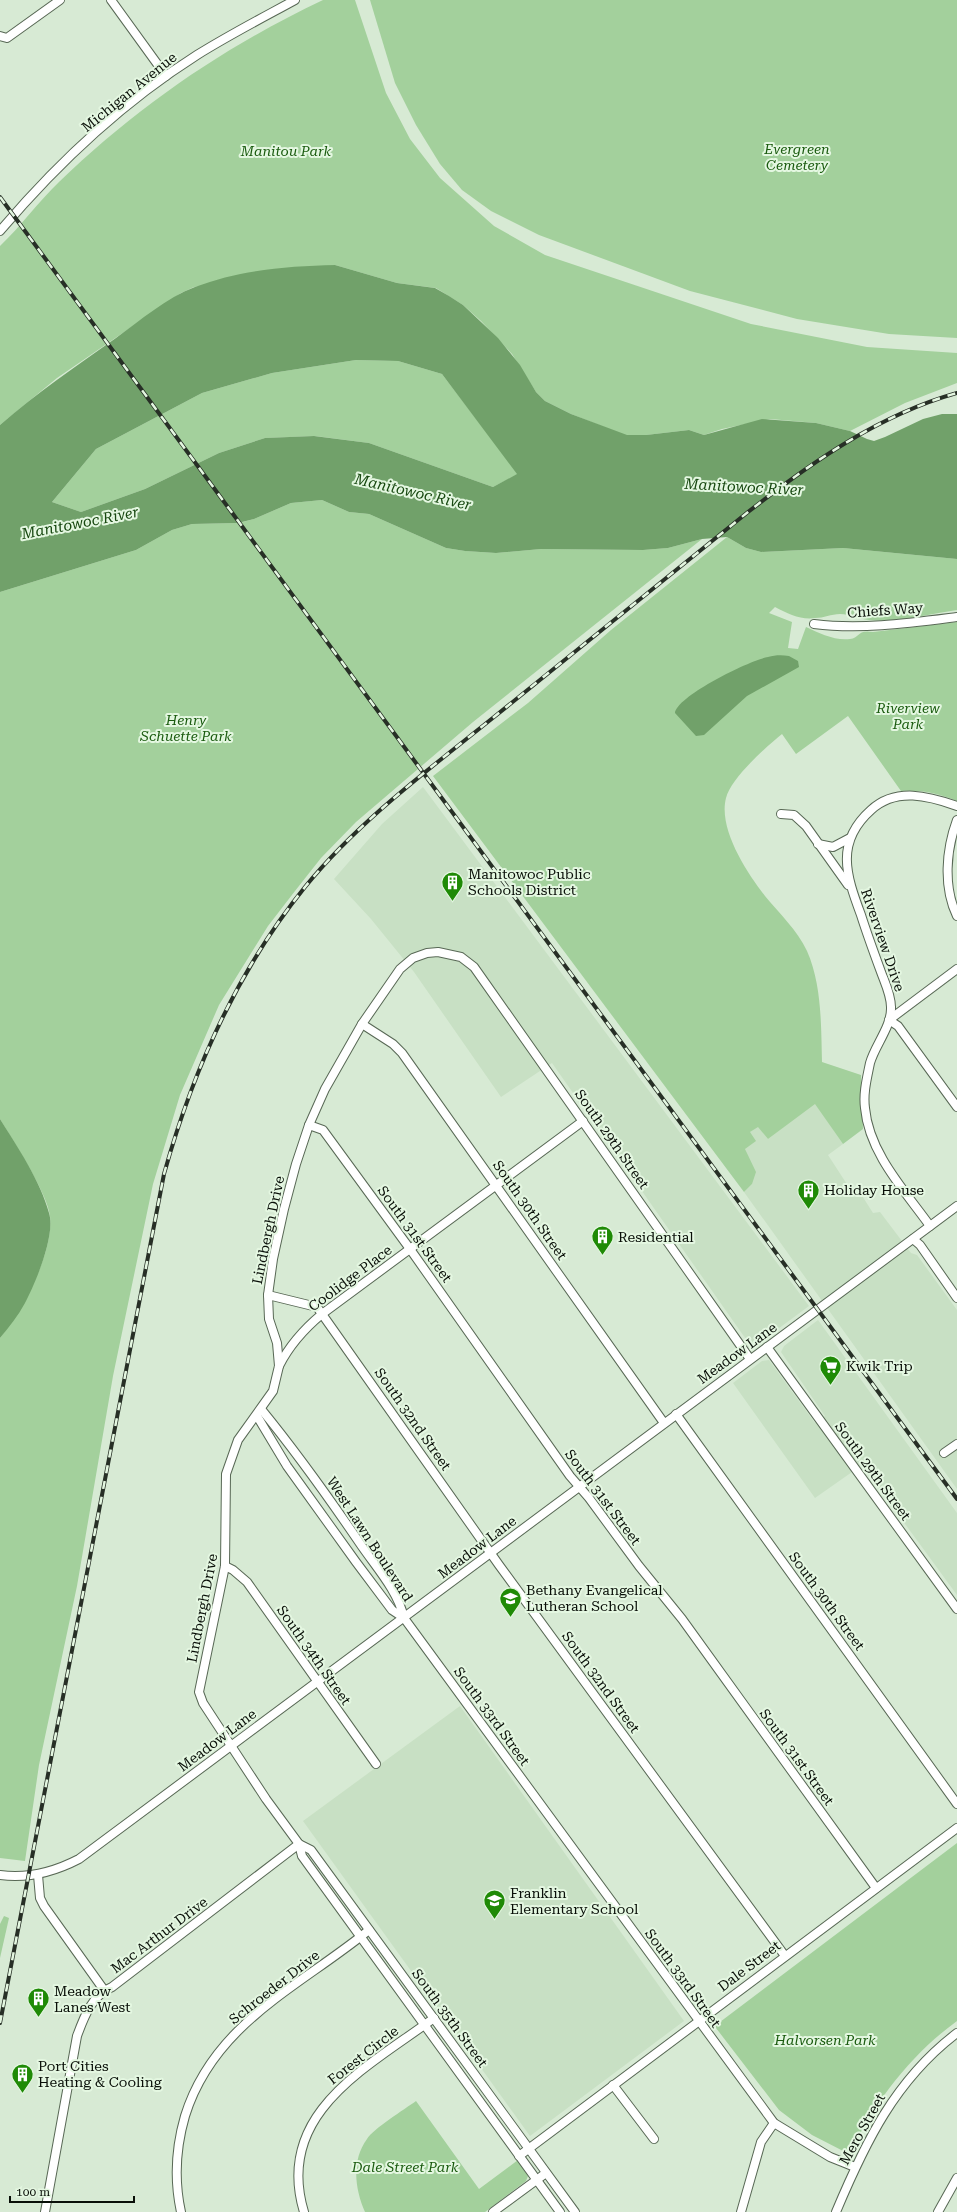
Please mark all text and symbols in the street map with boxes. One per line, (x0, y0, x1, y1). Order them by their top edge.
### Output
street label: Michigan Avenue (78, 49, 180, 135)
park label: Evergreen Cemetery (763, 141, 830, 173)
park label: Manitou Park (240, 143, 332, 159)
water label: Manitowoc River (352, 470, 474, 514)
water label: Manitowoc River (683, 475, 805, 499)
water label: Manitowoc River (19, 503, 141, 543)
street label: Chiefs Way (847, 599, 924, 621)
park label: Riverview Park (875, 700, 940, 732)
park label: Henry Schuette Park (139, 712, 232, 744)
place label: Manitowoc Public Schools District (468, 866, 591, 898)
building icon: Manitowoc Public Schools District (440, 869, 466, 902)
street label: Riverview Drive (858, 887, 908, 994)
street label: South 29th Street (572, 1086, 652, 1192)
street label: South 30th Street (490, 1157, 570, 1263)
street label: Lindbergh Drive (249, 1174, 287, 1286)
building icon: Holiday House (796, 1177, 822, 1210)
place label: Holiday House (824, 1182, 924, 1198)
street label: South 31st Street (375, 1183, 455, 1285)
building icon: Residential (589, 1224, 615, 1257)
place label: Residential (618, 1229, 694, 1245)
street label: Coolidge Place (305, 1241, 395, 1315)
street label: Meadow Lane (694, 1319, 780, 1387)
supermarket icon: Kwik Trip (818, 1353, 844, 1386)
place label: Kwik Trip (846, 1358, 913, 1374)
street label: South 32nd Street (372, 1365, 454, 1473)
street label: South 29th Street (832, 1419, 914, 1523)
street label: South 31st Street (562, 1446, 644, 1548)
street label: West Lawn Boulevard (324, 1474, 416, 1604)
street label: Meadow Lane (435, 1512, 520, 1582)
street label: South 30th Street (786, 1549, 868, 1653)
street label: Lindbergh Drive (184, 1552, 220, 1664)
place label: Bethany Evangelical Lutheran School (526, 1582, 663, 1614)
school or university icon: Bethany Evangelical Lutheran School (498, 1585, 524, 1618)
street label: South 34th Street (274, 1602, 354, 1708)
street label: South 32nd Street (559, 1628, 643, 1736)
street label: South 33rd Street (451, 1664, 533, 1768)
street label: Meadow Lane (175, 1705, 260, 1775)
street label: South 31st Street (757, 1706, 837, 1808)
place label: Franklin Elementary School (510, 1885, 639, 1917)
school or university icon: Franklin Elementary School (481, 1888, 507, 1921)
street label: Mac Arthur Drive (108, 1893, 211, 1976)
street label: South 33rd Street (642, 1926, 724, 2030)
street label: Dale Street (715, 1937, 783, 1995)
street label: Schroeder Drive (226, 1947, 323, 2027)
street label: South 35th Street (409, 1966, 491, 2070)
place label: Meadow Lanes West (54, 1983, 130, 2015)
building icon: Meadow Lanes West (25, 1986, 51, 2019)
street label: Forest Circle (325, 2022, 402, 2088)
park label: Halvorsen Park (774, 2032, 876, 2048)
place label: Port Cities Heating & Cooling (38, 2058, 162, 2090)
building icon: Port Cities Heating & Cooling (9, 2061, 35, 2094)
street label: Mero Street (836, 2091, 888, 2167)
park label: Dale Street Park (351, 2159, 459, 2175)
scale bar (10, 2178, 134, 2204)
text: 100 m (16, 2185, 50, 2199)

